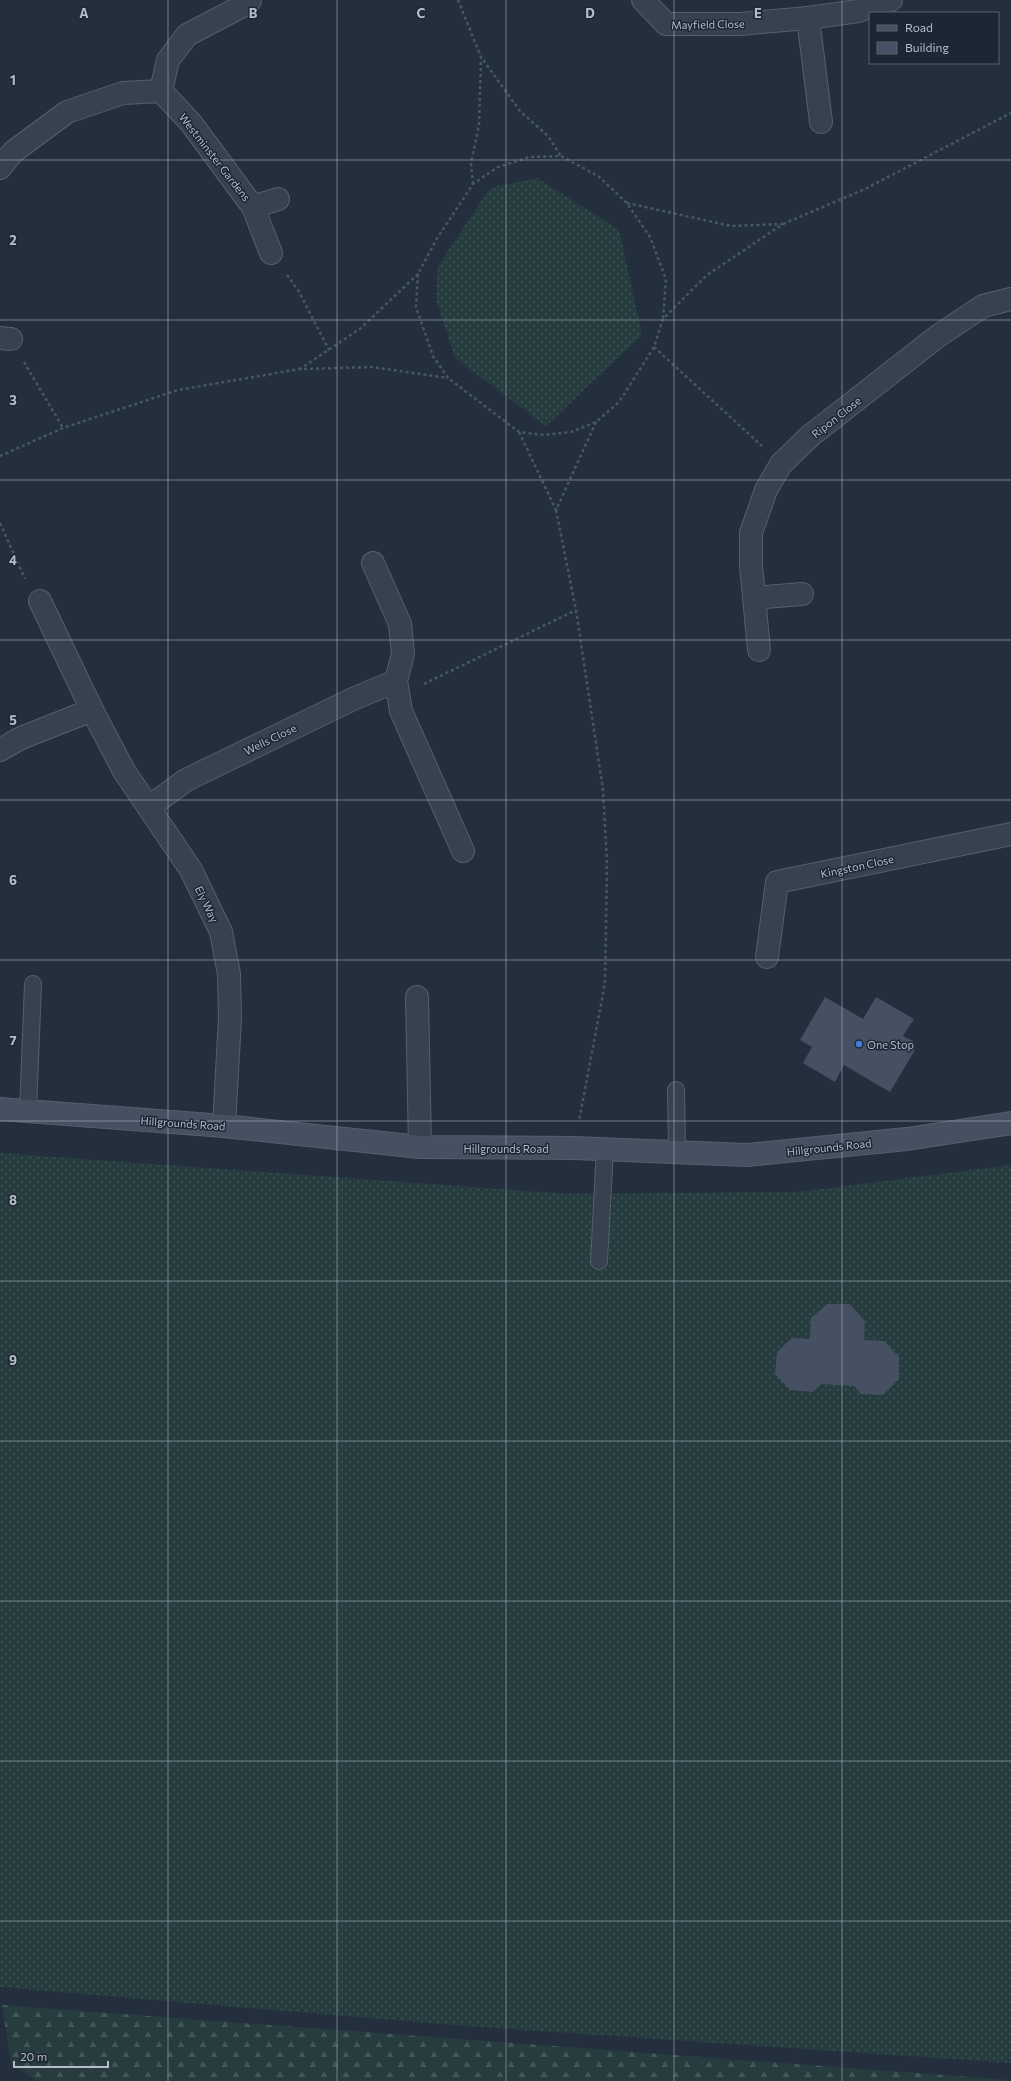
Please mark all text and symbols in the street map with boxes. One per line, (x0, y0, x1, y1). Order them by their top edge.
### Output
text: A (79, 5, 89, 21)
text: B (249, 5, 258, 21)
text: C (417, 5, 426, 21)
text: D (585, 5, 595, 21)
text: E (754, 5, 762, 21)
legend (869, 12, 999, 64)
street label: Mayfield Close (671, 17, 745, 31)
text: Road (905, 20, 933, 34)
text: Building (905, 40, 949, 54)
text: 1 (10, 72, 16, 88)
street label: Westminster Gardens (177, 111, 253, 203)
text: 2 (9, 232, 17, 248)
text: 3 (9, 392, 17, 408)
street label: Ripon Close (809, 394, 864, 440)
text: 4 (9, 552, 17, 568)
text: 5 (9, 712, 17, 728)
street label: Wells Close (242, 721, 298, 757)
street label: Kingston Close (819, 852, 895, 880)
text: 6 (9, 872, 17, 888)
street label: Ely Way (193, 884, 222, 925)
text: 7 (9, 1032, 17, 1048)
place label: One Stop (867, 1038, 914, 1051)
marker: One Stop (854, 1039, 864, 1049)
street label: Hillgrounds Road (140, 1114, 226, 1132)
street label: Hillgrounds Road (786, 1136, 872, 1158)
street label: Hillgrounds Road (464, 1142, 549, 1155)
text: 8 (9, 1192, 17, 1208)
text: 9 (9, 1352, 17, 1368)
scale bar (14, 2043, 108, 2069)
text: 20 m (20, 2049, 47, 2063)

